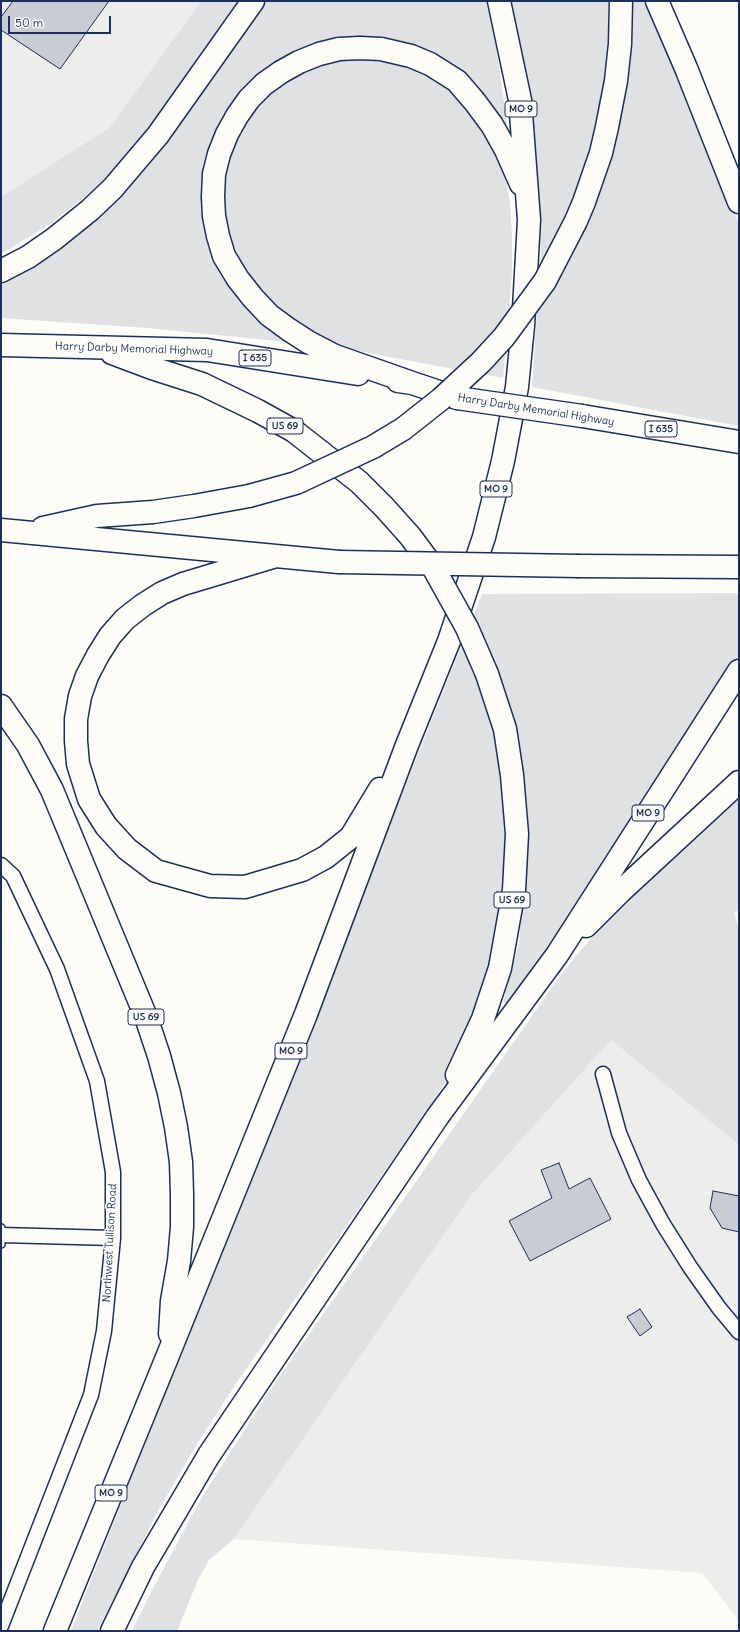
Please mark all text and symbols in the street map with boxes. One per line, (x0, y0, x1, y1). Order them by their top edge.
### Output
scale bar (10, 8, 113, 34)
text: 50 m (15, 15, 43, 30)
road number: MO 9 (505, 101, 537, 117)
street label: Harry Darby Memorial Highway (55, 340, 213, 358)
road number: I 635 (239, 350, 271, 366)
street label: Harry Darby Memorial Highway (457, 391, 615, 429)
road number: US 69 (267, 418, 303, 434)
road number: I 635 (645, 421, 677, 437)
road number: MO 9 (480, 481, 512, 497)
road number: MO 9 (632, 805, 664, 821)
road number: US 69 (494, 892, 530, 908)
road number: US 69 (128, 1009, 164, 1025)
road number: MO 9 (275, 1043, 307, 1059)
street label: Northwest Tullison Road (100, 1183, 120, 1303)
road number: MO 9 (95, 1485, 127, 1501)

